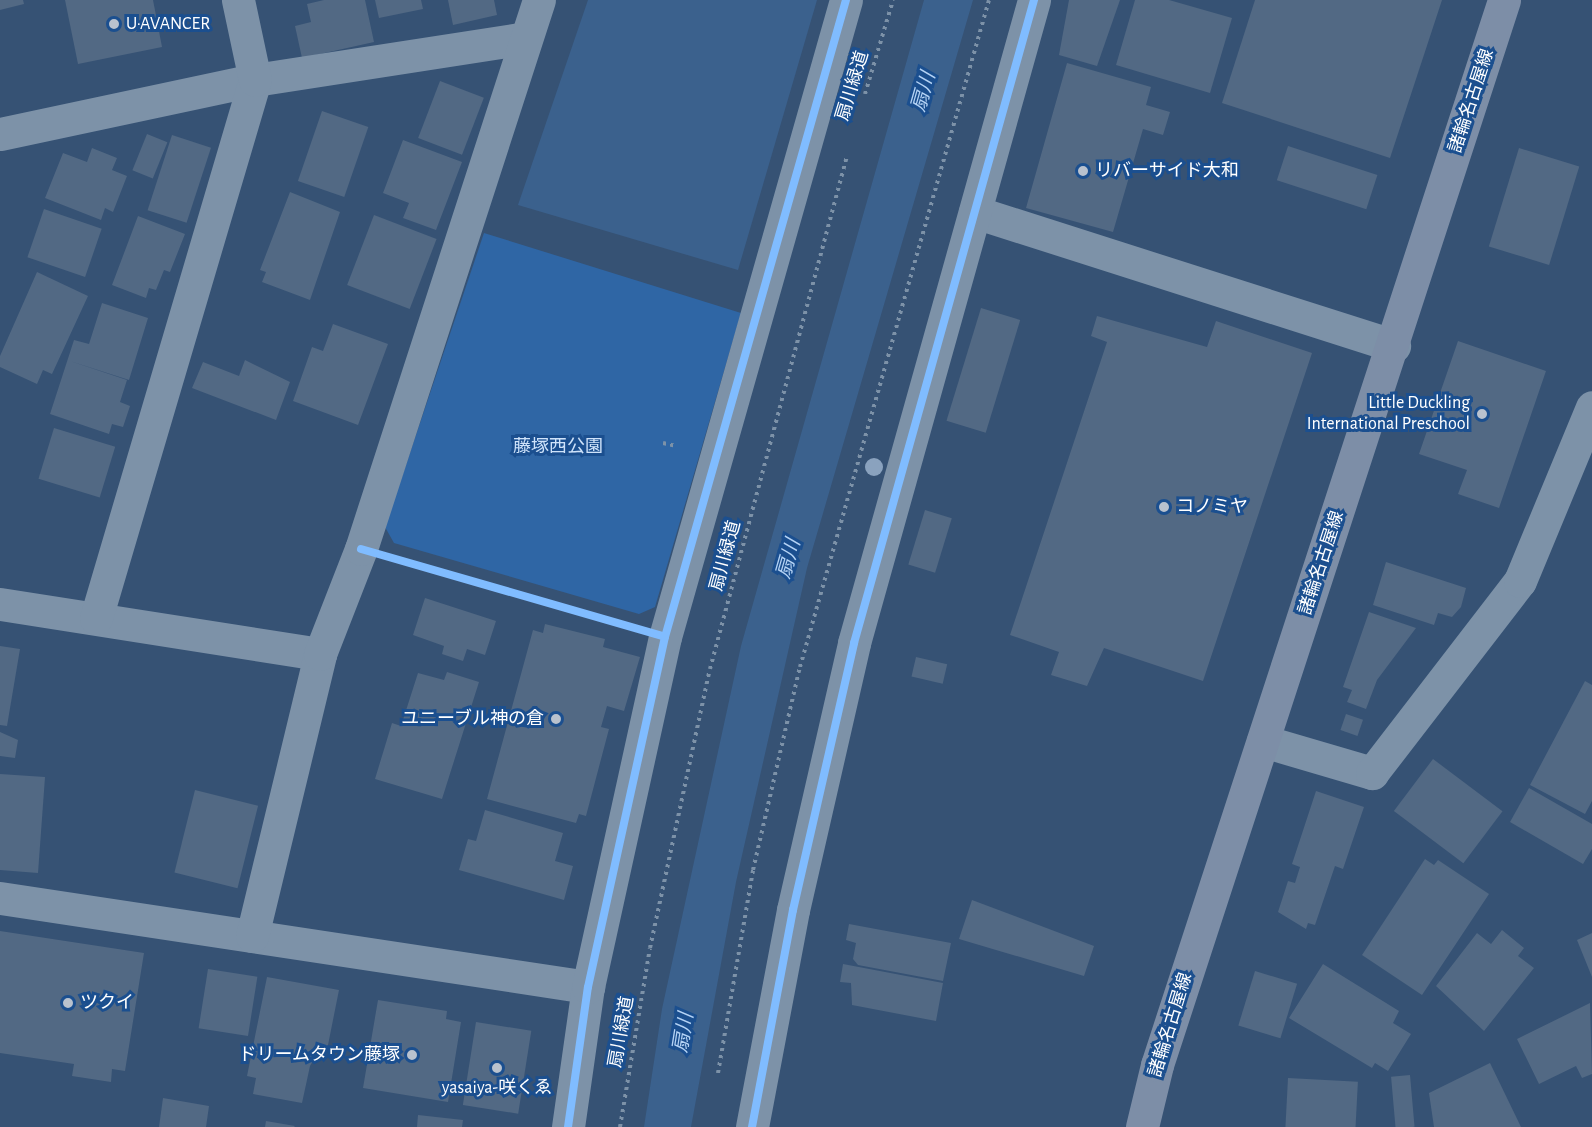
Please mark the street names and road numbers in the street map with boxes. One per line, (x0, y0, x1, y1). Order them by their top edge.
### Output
street label: 諸輪名古屋線 (1445, 46, 1499, 156)
street label: 扇川緑道 (832, 48, 874, 124)
street label: 諸輪名古屋線 (1295, 508, 1349, 618)
street label: 扇川緑道 (706, 518, 746, 594)
street label: 諸輪名古屋線 (1145, 970, 1197, 1080)
street label: 扇川緑道 (605, 995, 639, 1069)

